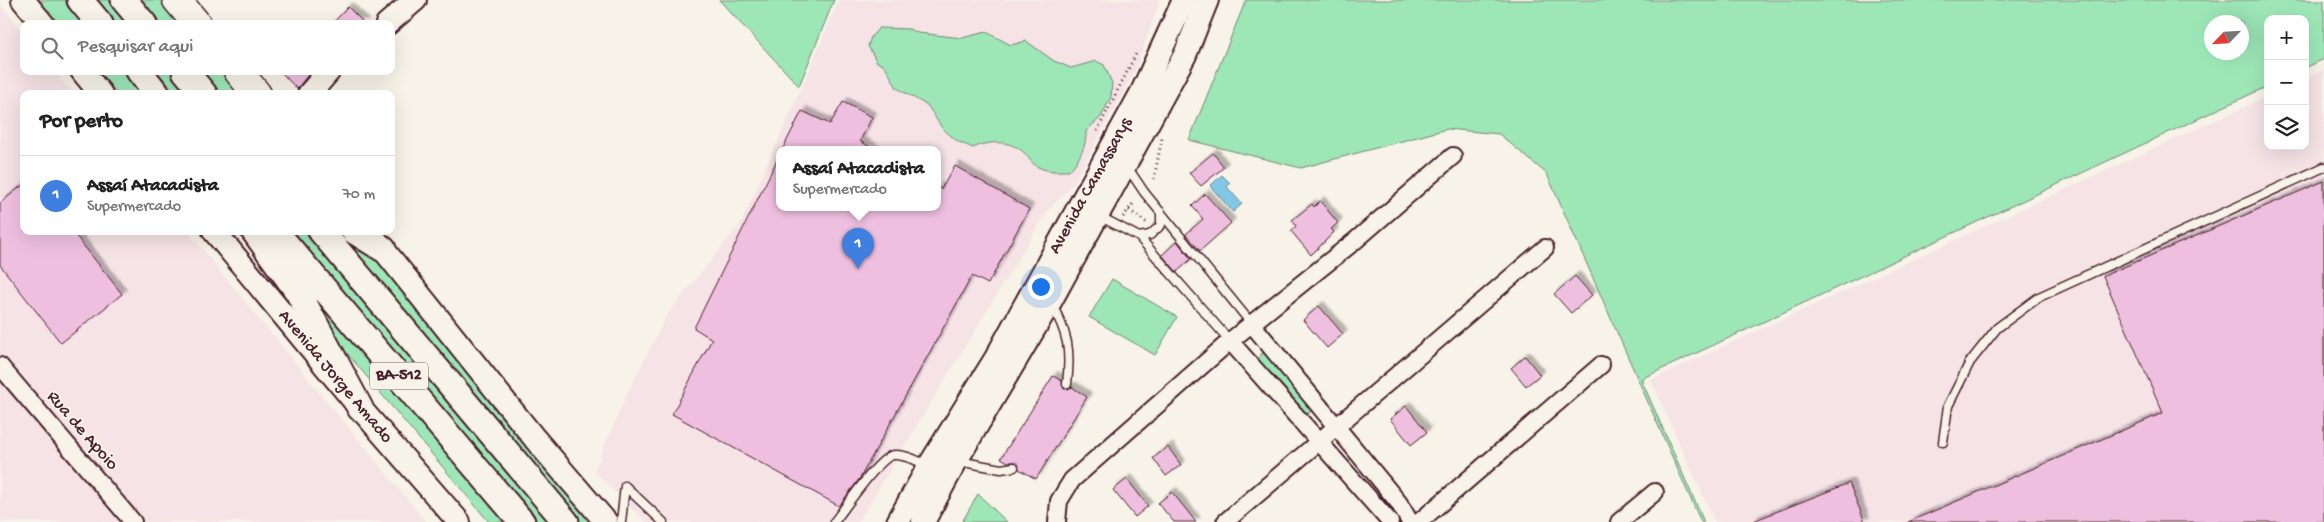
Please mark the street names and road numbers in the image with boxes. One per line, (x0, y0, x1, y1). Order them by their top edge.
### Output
street label: Avenida Camassarys (1045, 113, 1138, 258)
street label: Avenida Jorge Amado (273, 306, 397, 448)
road number: BA-512 (370, 362, 428, 390)
street label: Rua de Apoio (42, 387, 122, 475)

